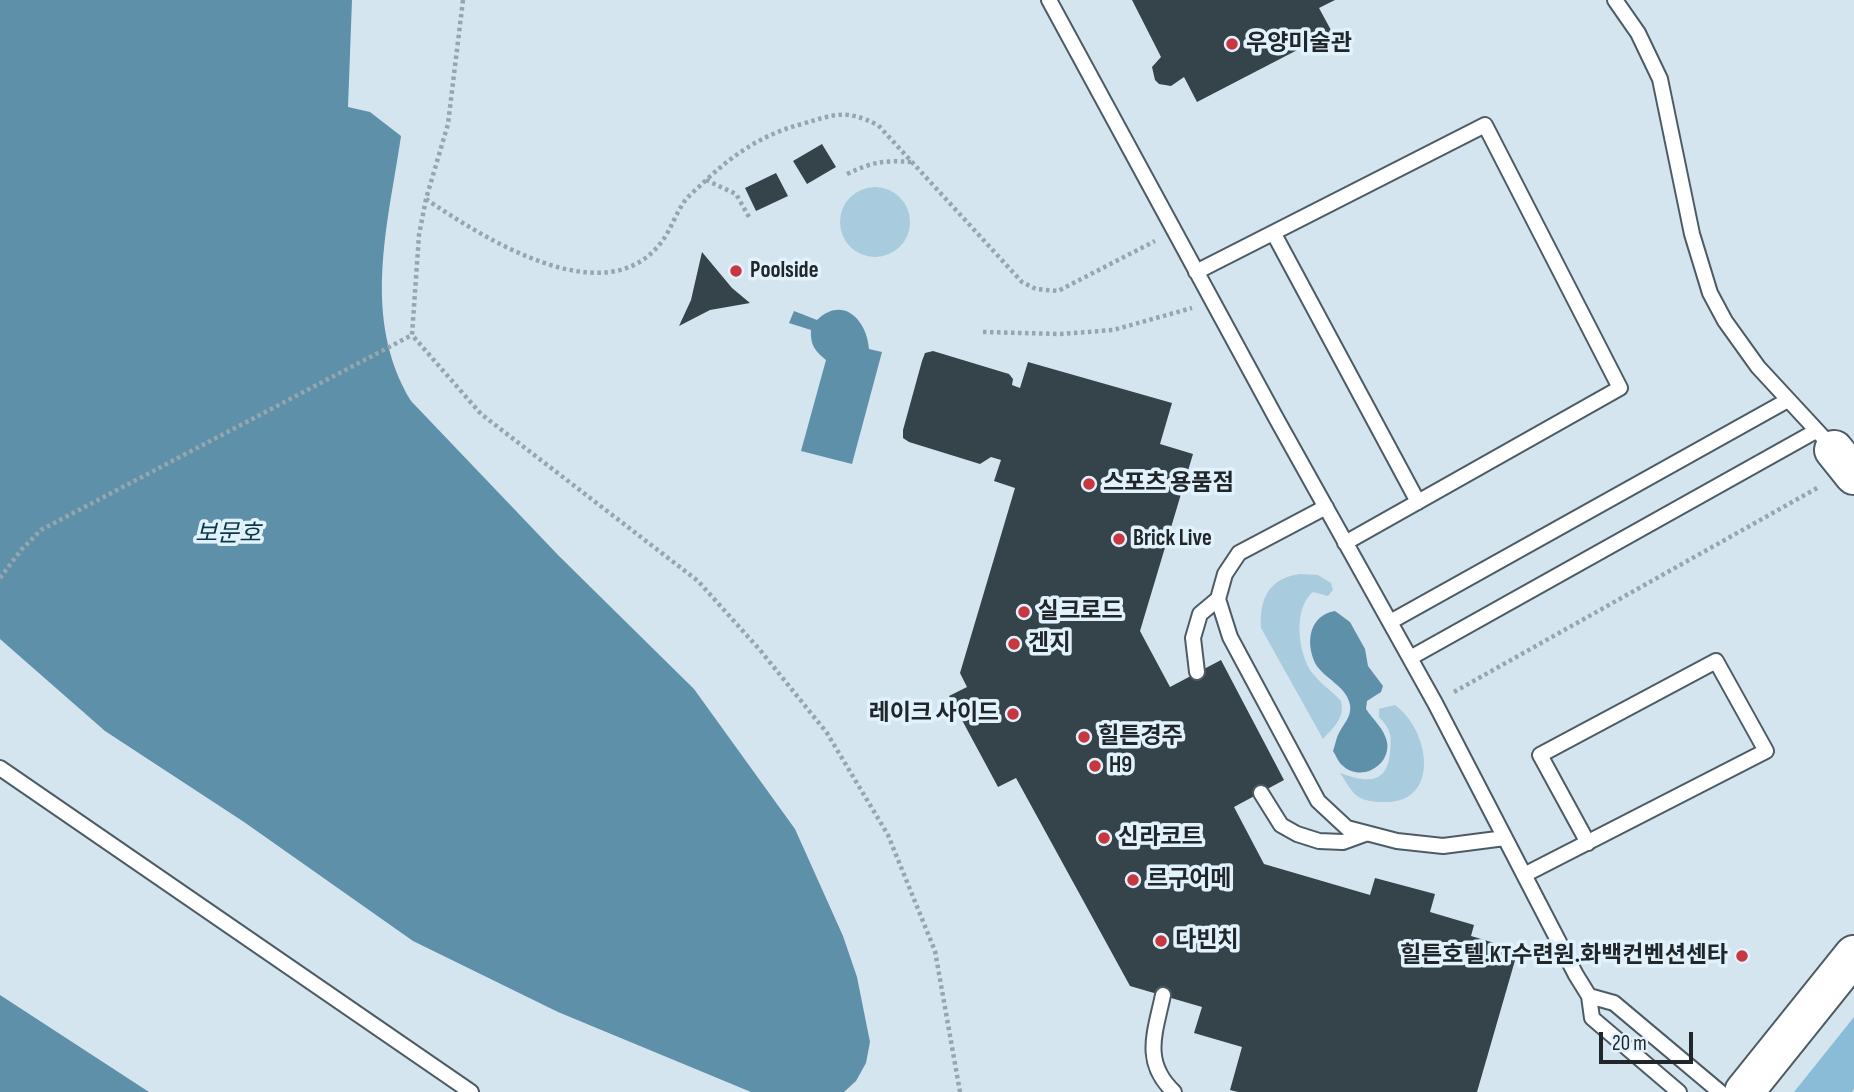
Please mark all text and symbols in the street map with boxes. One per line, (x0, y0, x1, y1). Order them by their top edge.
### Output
place label: 우양미술관 (1246, 30, 1352, 58)
marker: 우양미술관 (1224, 36, 1240, 52)
place label: Poolside (750, 257, 818, 285)
marker: Poolside (728, 263, 744, 279)
place label: 스포츠 용품점 (1103, 470, 1234, 498)
marker: 스포츠 용품점 (1081, 476, 1097, 492)
water label: 보문호 (195, 521, 261, 549)
place label: Brick Live (1133, 525, 1212, 553)
marker: Brick Live (1111, 531, 1127, 547)
place label: 실크로드 (1038, 598, 1123, 626)
marker: 실크로드 (1016, 604, 1032, 620)
place label: 겐지 (1028, 630, 1070, 658)
marker: 겐지 (1006, 636, 1022, 652)
place label: 레이크 사이드 (868, 700, 999, 728)
marker: 레이크 사이드 (1005, 706, 1021, 722)
place label: 힐튼경주 (1098, 723, 1183, 751)
marker: 힐튼경주 (1076, 729, 1092, 745)
place label: H9 (1109, 752, 1132, 780)
marker: H9 (1087, 758, 1103, 774)
place label: 신라코트 (1118, 824, 1203, 852)
marker: 신라코트 (1096, 830, 1112, 846)
place label: 르구어메 (1147, 866, 1232, 894)
marker: 르구어메 (1125, 872, 1141, 888)
place label: 다빈치 (1175, 927, 1238, 955)
marker: 다빈치 (1153, 933, 1169, 949)
place label: 힐튼호텔.KT수련원.화백컨벤션센타 (1400, 942, 1728, 970)
marker: 힐튼호텔.KT수련원.화백컨벤션센타 (1734, 948, 1750, 964)
scale bar (1602, 1018, 1696, 1062)
text: 20 m (1612, 1031, 1647, 1056)

